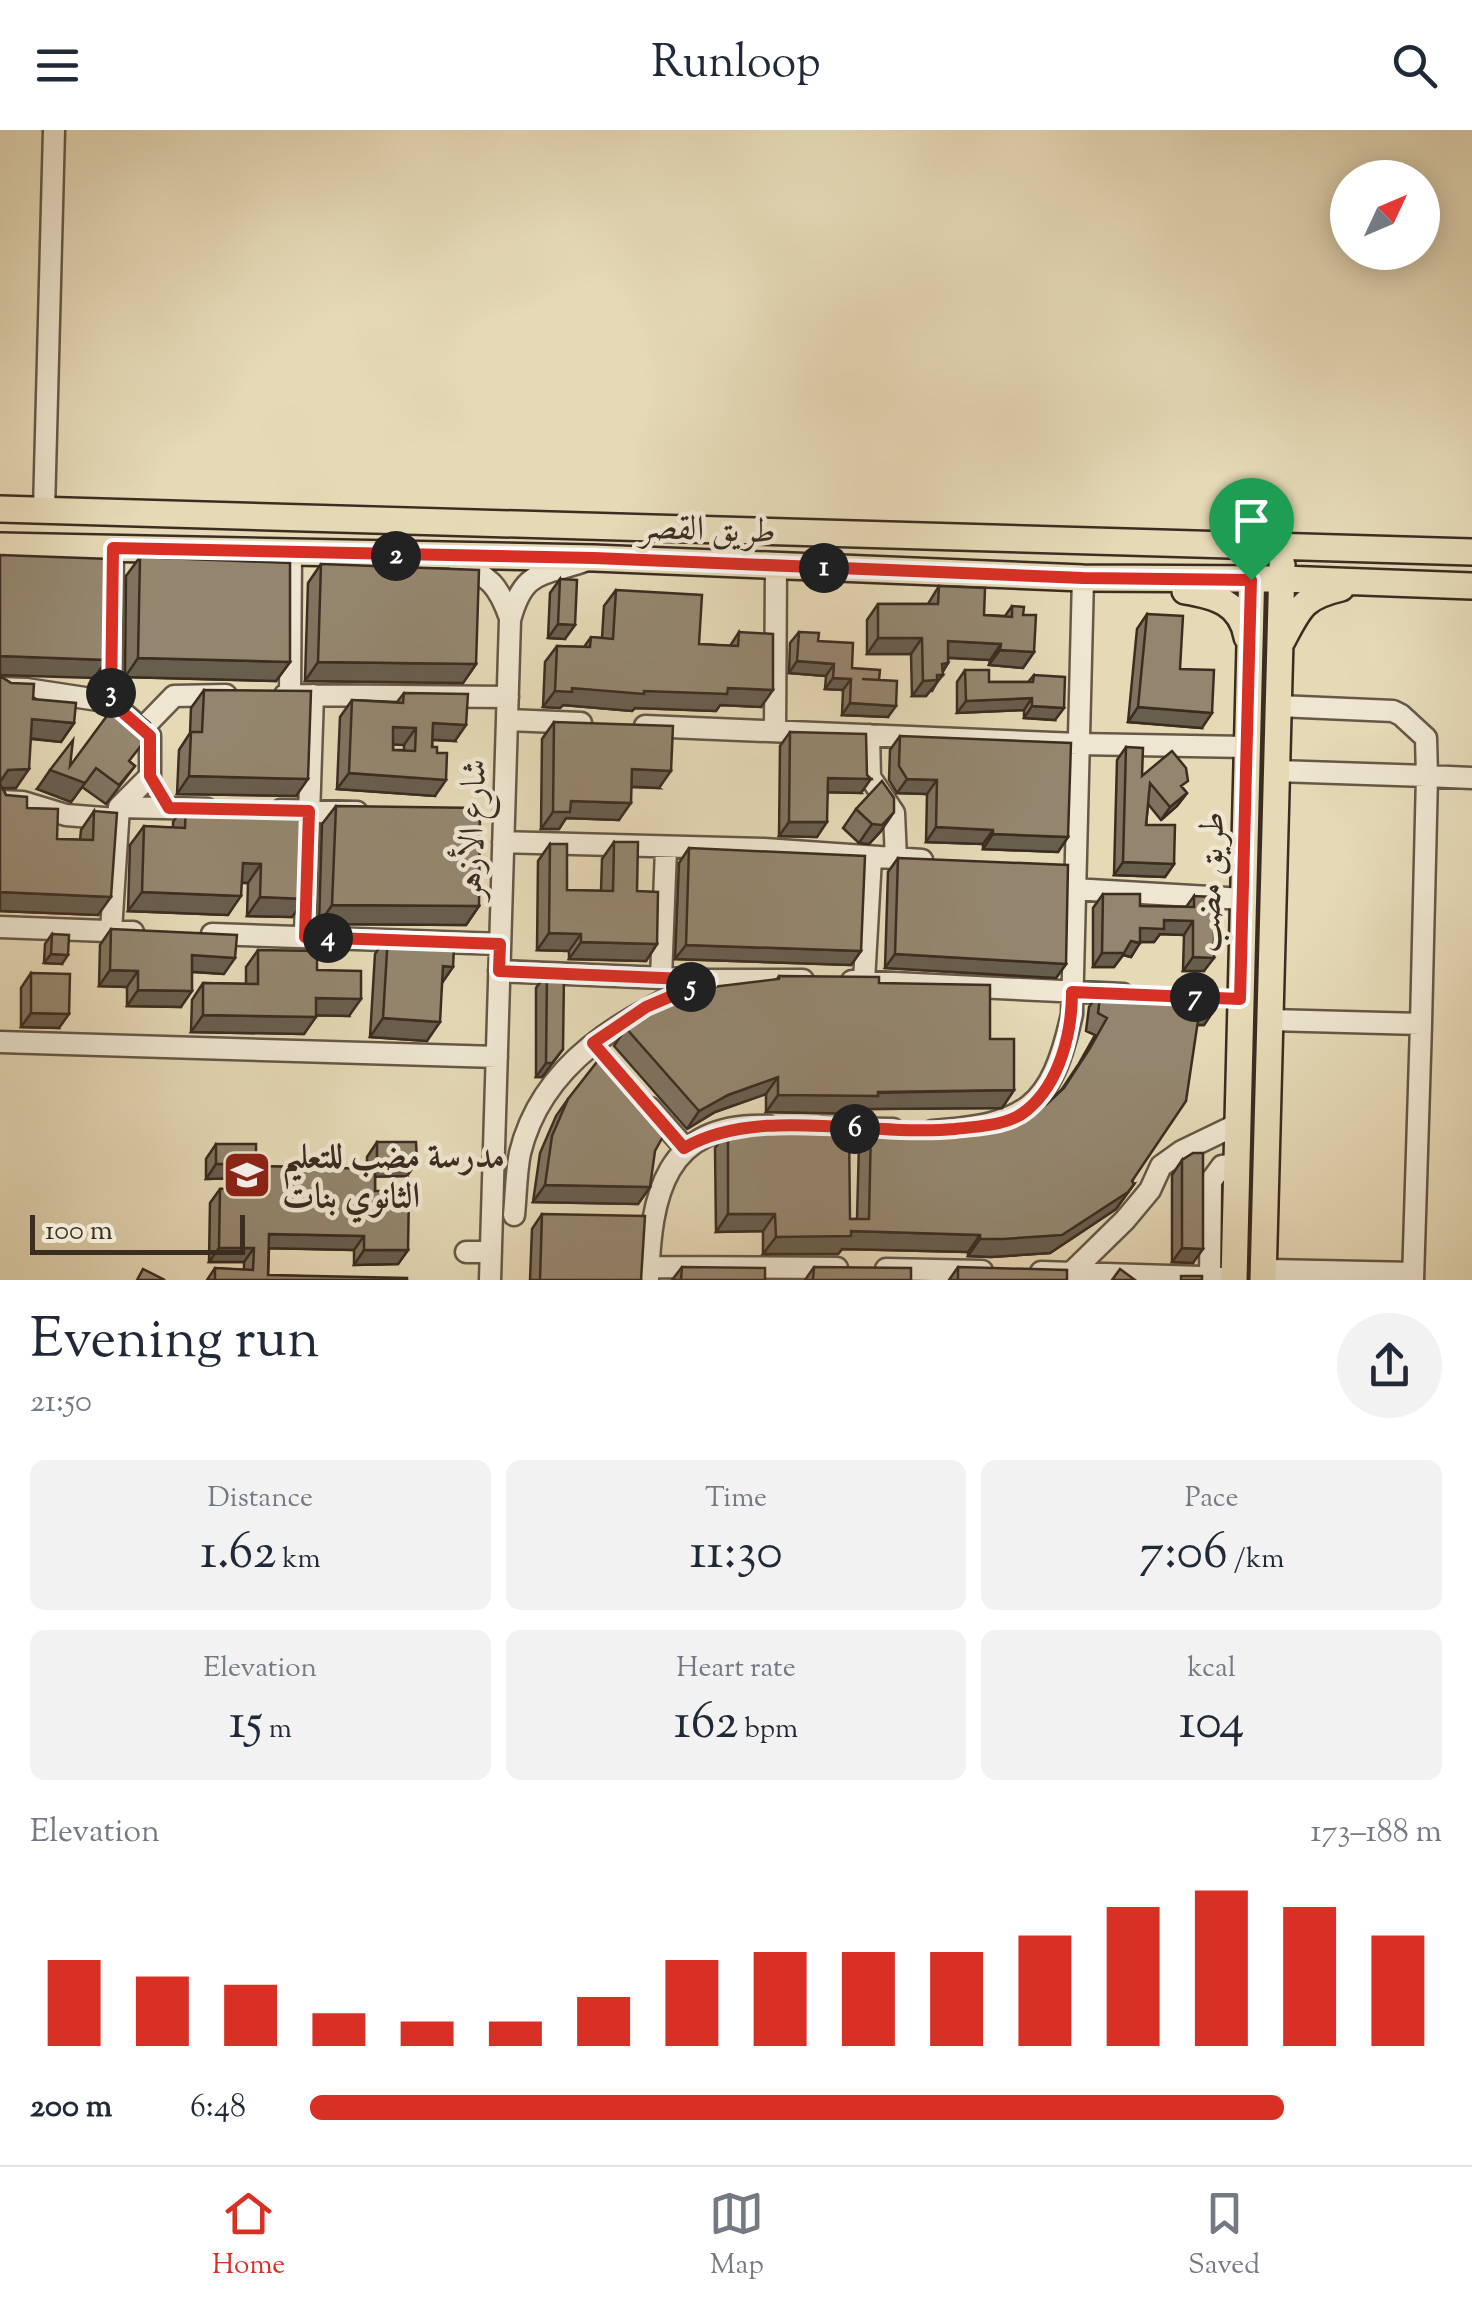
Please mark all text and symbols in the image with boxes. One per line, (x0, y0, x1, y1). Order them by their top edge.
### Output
text: Runloop (651, 33, 821, 98)
icon: menu (30, 38, 85, 93)
icon: search (1387, 38, 1442, 93)
north arrow (1330, 160, 1440, 270)
map controls (1330, 160, 1440, 270)
pin (1209, 478, 1294, 581)
icon: arrive (1224, 493, 1279, 548)
street label: طريق القصر (635, 504, 777, 559)
pin: 2 (371, 531, 421, 581)
text: 2 (389, 536, 403, 576)
pin: 1 (799, 543, 849, 593)
text: 1 (819, 548, 829, 588)
pin: 3 (86, 668, 136, 718)
text: 3 (105, 673, 117, 713)
street label: شارع الأزهر (444, 758, 502, 903)
street label: طريق مضب (1185, 811, 1240, 954)
pin: 4 (303, 913, 353, 963)
text: 4 (321, 918, 335, 958)
pin: 5 (666, 962, 716, 1012)
text: 5 (686, 967, 696, 1007)
pin: 7 (1170, 972, 1220, 1022)
text: 7 (1188, 977, 1202, 1017)
pin: 6 (830, 1104, 880, 1154)
text: 6 (848, 1109, 862, 1149)
place label: مدرسة مضب للتعليم الثانوي بنات (282, 1133, 505, 1224)
school or university icon: مدرسة مضب للتعليم الثانوي بنات (221, 1149, 273, 1201)
scale bar (30, 1210, 245, 1254)
text: 100 m (45, 1212, 113, 1252)
text: Evening run (30, 1303, 319, 1382)
button: share (1337, 1313, 1442, 1418)
text: 21:50 (30, 1380, 92, 1426)
text: Distance (208, 1479, 313, 1519)
text: Time (705, 1479, 767, 1519)
text: Pace (1185, 1479, 1238, 1519)
text: 1.62 (200, 1519, 276, 1591)
text: 11:30 (689, 1519, 783, 1591)
text: 7:06 (1139, 1519, 1228, 1591)
text: km (276, 1540, 321, 1580)
text: /km (1228, 1540, 1284, 1580)
text: Elevation (204, 1649, 317, 1689)
text: Heart rate (676, 1649, 796, 1689)
text: kcal (1188, 1649, 1236, 1689)
text: 15 (229, 1689, 263, 1761)
text: 162 (674, 1689, 739, 1761)
text: 104 (1179, 1689, 1245, 1761)
text: m (263, 1710, 292, 1750)
text: bpm (739, 1710, 798, 1750)
text: Elevation (30, 1810, 160, 1856)
text: 173–188 m (1311, 1810, 1442, 1856)
text: 200 m (30, 2085, 112, 2131)
text: 6:48 (190, 2085, 246, 2131)
tab: Home (212, 2186, 285, 2286)
tab: Map (709, 2186, 764, 2286)
tab: Saved (1188, 2186, 1260, 2286)

